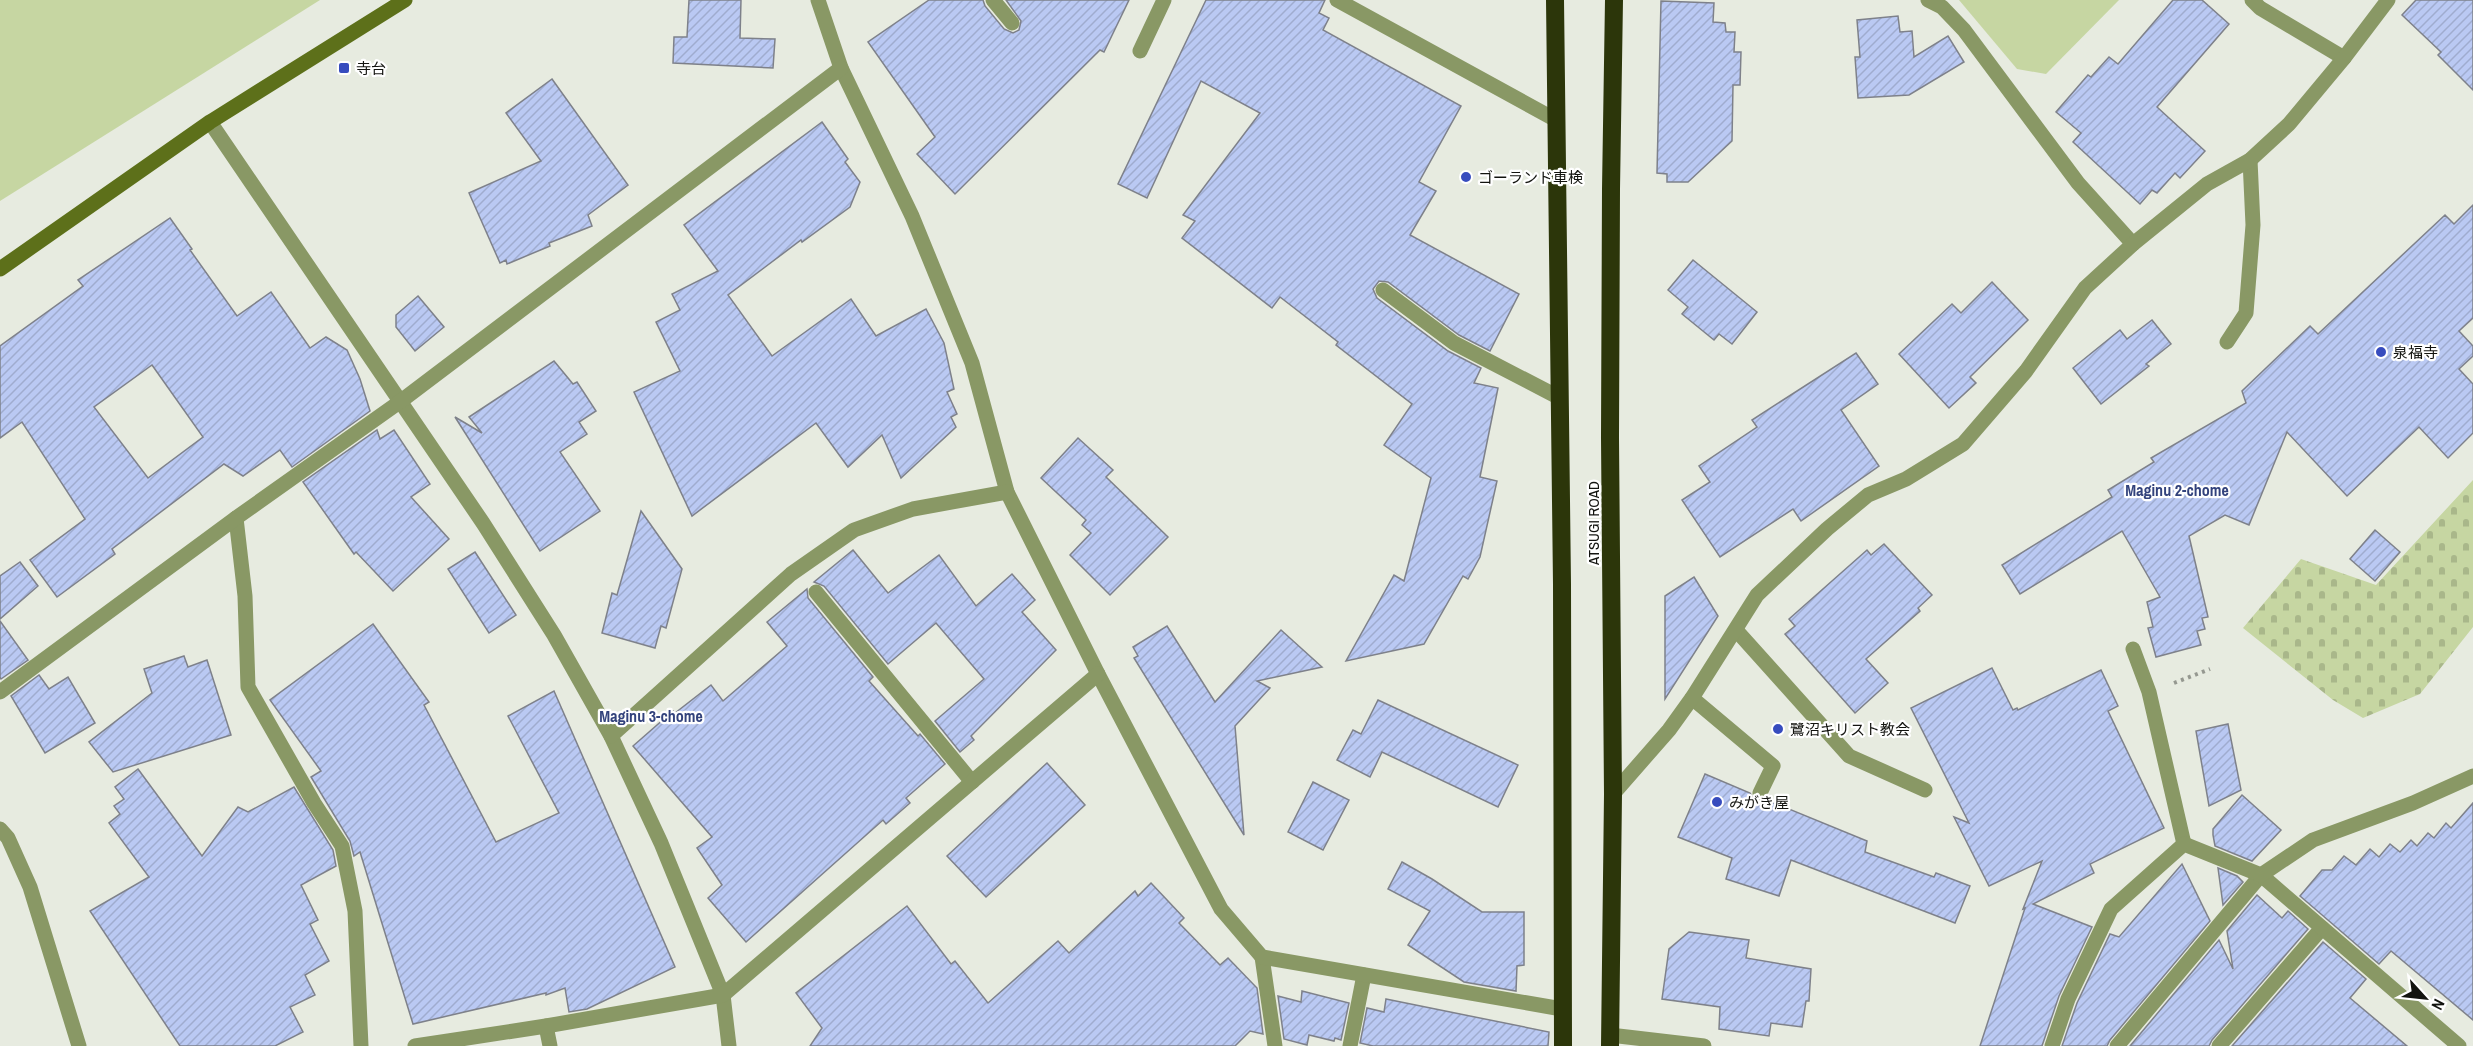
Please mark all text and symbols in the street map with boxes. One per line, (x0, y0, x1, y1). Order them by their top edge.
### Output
place label: 寺台 (356, 58, 386, 79)
marker: 寺台 (337, 61, 351, 75)
place label: ゴーランド車検 (1478, 167, 1583, 188)
marker: ゴーランド車検 (1459, 170, 1473, 184)
place label: 泉福寺 (2393, 342, 2438, 363)
marker: 泉福寺 (2374, 345, 2388, 359)
district label: Maginu 2-chome (2125, 479, 2229, 501)
street label: ATSUGI ROAD (1583, 481, 1604, 566)
district label: Maginu 3-chome (599, 705, 703, 727)
place label: 鷺沼キリスト教会 (1790, 719, 1910, 740)
marker: 鷺沼キリスト教会 (1771, 722, 1785, 736)
place label: みがき屋 (1729, 792, 1789, 813)
marker: みがき屋 (1710, 795, 1724, 809)
north arrow (2395, 968, 2455, 1028)
text: N (2426, 996, 2450, 1014)

